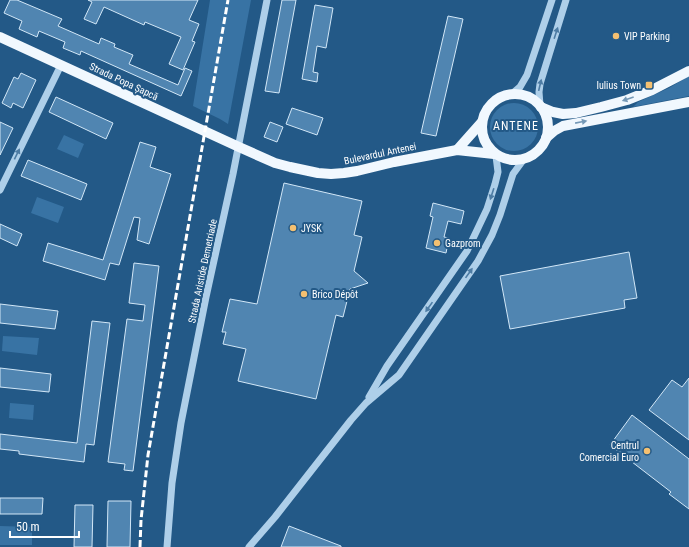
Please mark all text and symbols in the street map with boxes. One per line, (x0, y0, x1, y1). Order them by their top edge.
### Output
one-way arrow (553, 27, 559, 39)
marker: VIP Parking (611, 31, 621, 41)
place label: VIP Parking (624, 31, 670, 42)
street label: Strada Popa Șapcă (87, 61, 160, 103)
one-way arrow (538, 79, 544, 91)
place label: Iulius Town (596, 80, 641, 91)
marker: Iulius Town (644, 80, 654, 90)
one-way arrow (622, 96, 634, 102)
district label: ANTENE (493, 119, 539, 133)
one-way arrow (575, 119, 587, 125)
street label: Bulevardul Antenei (343, 140, 417, 167)
one-way arrow (14, 149, 20, 160)
one-way arrow (489, 188, 495, 200)
street label: Strada Aristide Demetriade (186, 218, 219, 324)
marker: JYSK (288, 223, 298, 233)
place label: JYSK (301, 223, 322, 234)
marker: Gazprom (432, 238, 442, 248)
place label: Gazprom (445, 238, 481, 249)
one-way arrow (465, 268, 473, 279)
marker: Brico Dépôt (299, 289, 309, 299)
place label: Brico Dépôt (312, 289, 358, 300)
one-way arrow (425, 301, 433, 312)
place label: Centrul Comercial Euro (579, 440, 639, 463)
marker: Centrul Comercial Euro (642, 446, 652, 456)
scale bar (10, 513, 79, 539)
text: 50 m (16, 520, 40, 534)

